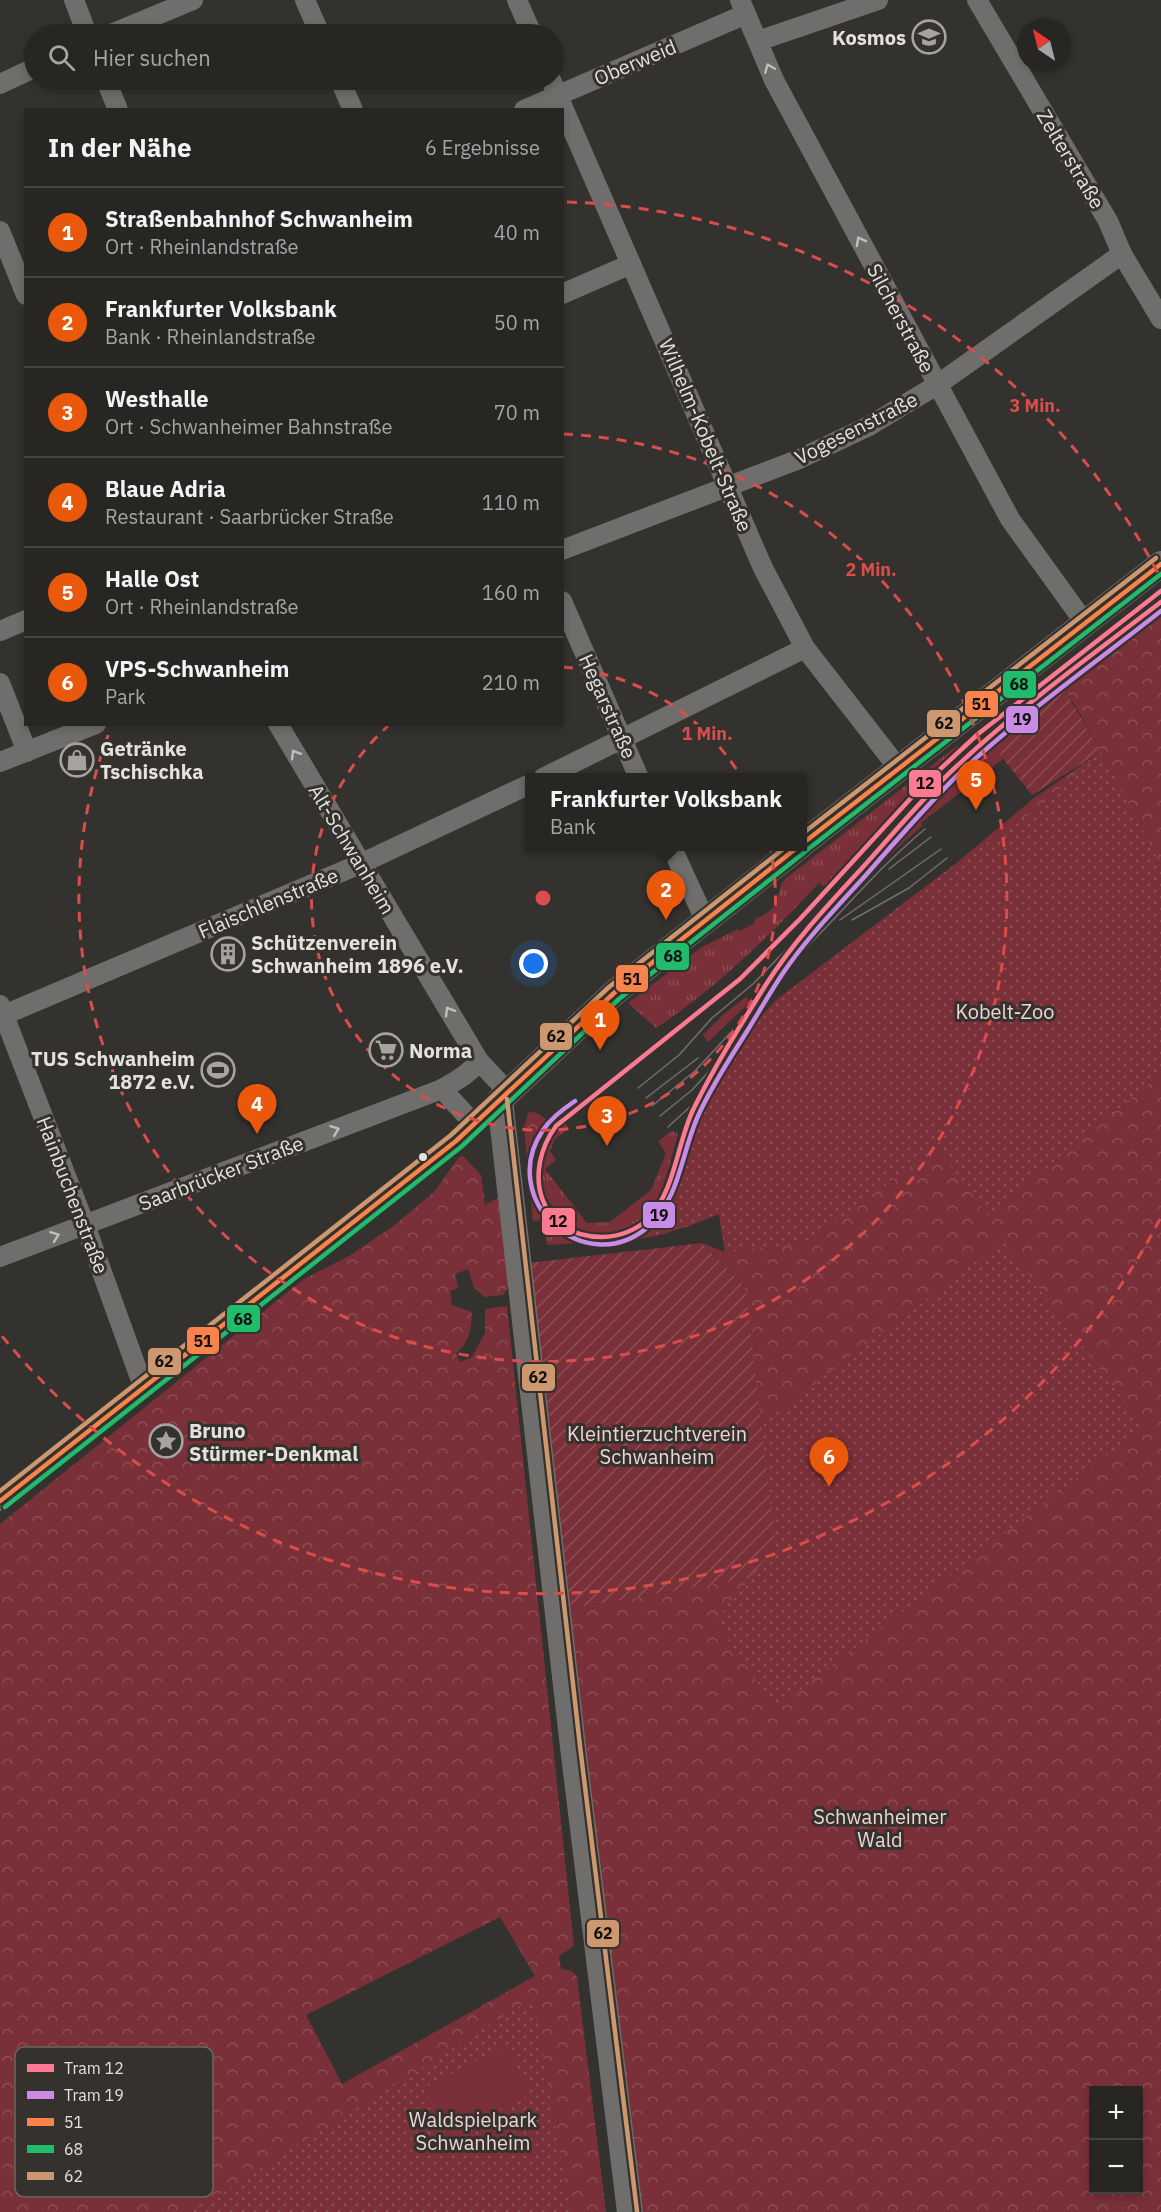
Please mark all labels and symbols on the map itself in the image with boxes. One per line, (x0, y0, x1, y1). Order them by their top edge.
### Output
north arrow (1017, 18, 1071, 72)
school or university icon: Kosmos (911, 19, 947, 55)
place label: Kosmos (832, 24, 906, 51)
street label: Oberweid (590, 33, 680, 91)
one-way arrow (764, 64, 776, 75)
street label: Zelterstraße (1031, 104, 1111, 214)
one-way arrow (856, 236, 867, 247)
street label: Silcherstraße (861, 259, 941, 377)
street label: Wilhelm-Kobelt-Straße (653, 334, 759, 536)
street label: Vogesenstraße (790, 385, 922, 471)
text: 3 Min. (1009, 394, 1061, 417)
text: 2 Min. (845, 558, 897, 581)
street label: Hegarstraße (573, 649, 643, 763)
line badge: 68 (1002, 670, 1037, 699)
text: 68 (1009, 674, 1029, 694)
line badge: 51 (964, 690, 999, 718)
text: 51 (971, 694, 991, 714)
line badge: 19 (1005, 705, 1039, 734)
line badge: 62 (926, 709, 961, 738)
text: 19 (1012, 709, 1032, 729)
text: 62 (934, 713, 954, 733)
text: 1 Min. (681, 722, 733, 745)
place label: Getränke Tschischka (100, 735, 204, 785)
shop icon: Getränke Tschischka (59, 742, 95, 778)
one-way arrow (291, 749, 302, 760)
pin: 5 (956, 760, 996, 810)
line badge: 12 (908, 769, 942, 798)
text: 12 (915, 773, 935, 793)
street label: Alt-Schwanheim (302, 779, 402, 919)
street label: Flaischlenstraße (194, 861, 342, 945)
pin: 2 (646, 870, 686, 920)
centre of rings (533, 888, 553, 908)
place label: Schützenverein Schwanheim 1896 e.V. (251, 929, 464, 979)
building icon: Schützenverein Schwanheim 1896 e.V. (210, 936, 246, 972)
line badge: 68 (655, 942, 690, 971)
text: 68 (663, 946, 683, 966)
your location (519, 949, 548, 978)
line badge: 51 (615, 964, 649, 993)
text: 51 (622, 969, 642, 989)
park label: Kobelt-Zoo (956, 998, 1055, 1025)
pin: 1 (580, 1000, 620, 1050)
one-way arrow (445, 1007, 456, 1017)
line badge: 62 (539, 1022, 573, 1051)
text: 62 (546, 1026, 566, 1046)
supermarket icon: Norma (368, 1032, 404, 1068)
place label: Norma (409, 1037, 472, 1064)
place label: TUS Schwanheim 1872 e.V. (31, 1045, 195, 1095)
sports icon: TUS Schwanheim 1872 e.V. (200, 1052, 236, 1088)
pin: 4 (238, 1084, 276, 1134)
pin: 3 (588, 1096, 626, 1146)
street label: Hainbuchenstraße (31, 1113, 115, 1277)
one-way arrow (329, 1125, 340, 1137)
street label: Saarbrücker Straße (135, 1129, 307, 1217)
unlabelled marker (417, 1151, 429, 1163)
line badge: 19 (642, 1201, 676, 1229)
text: 19 (649, 1205, 669, 1225)
line badge: 12 (541, 1207, 576, 1236)
text: 12 (548, 1211, 568, 1231)
one-way arrow (49, 1231, 60, 1244)
line badge: 68 (226, 1304, 261, 1333)
text: 68 (233, 1309, 253, 1329)
line badge: 51 (186, 1326, 220, 1355)
text: 51 (193, 1331, 213, 1351)
line badge: 62 (147, 1347, 182, 1376)
text: 62 (154, 1351, 174, 1371)
line badge: 62 (521, 1363, 556, 1392)
text: 62 (528, 1367, 548, 1387)
place label: Bruno Stürmer-Denkmal (189, 1417, 358, 1467)
park label: Kleintierzuchtverein Schwanheim (567, 1420, 747, 1470)
place icon: Bruno Stürmer-Denkmal (148, 1423, 184, 1459)
pin: 6 (810, 1438, 848, 1487)
park label: Schwanheimer Wald (813, 1803, 947, 1853)
line badge: 62 (586, 1919, 620, 1948)
text: 62 (593, 1923, 613, 1943)
legend (15, 2047, 213, 2197)
text: Tram 12 (64, 2058, 124, 2078)
text: Tram 19 (64, 2085, 124, 2105)
park label: Waldspielpark Schwanheim (409, 2106, 538, 2156)
text: 51 (64, 2112, 83, 2132)
text: 68 (64, 2139, 83, 2159)
text: 62 (64, 2166, 83, 2186)

